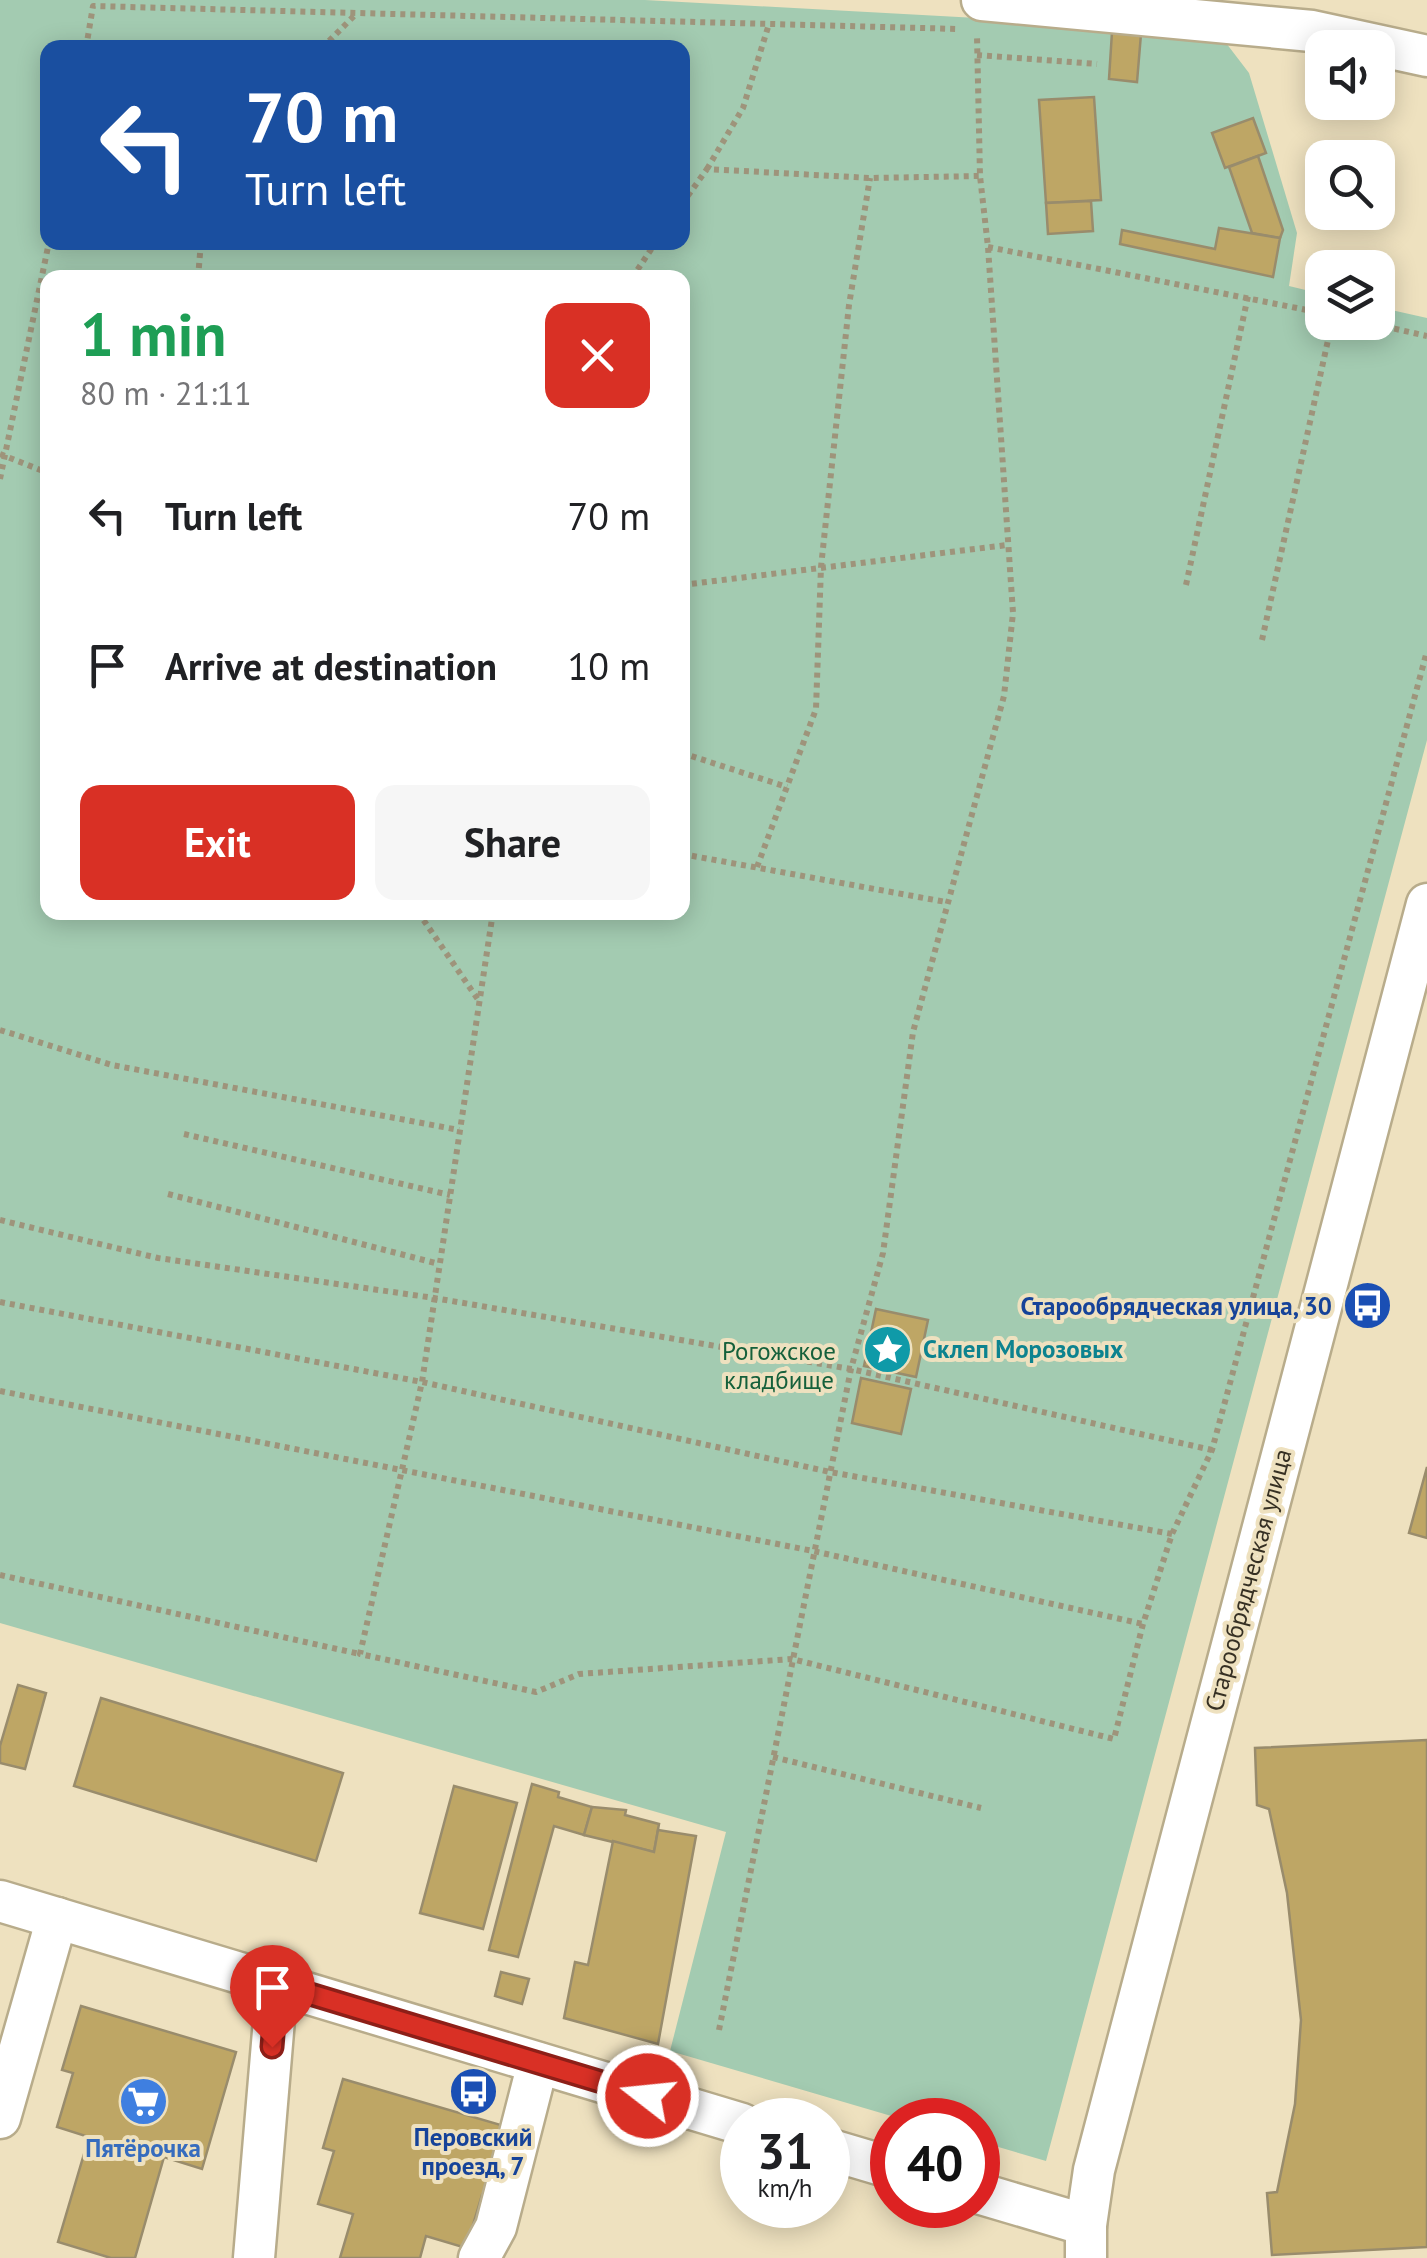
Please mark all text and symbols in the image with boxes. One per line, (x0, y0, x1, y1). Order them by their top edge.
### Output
map controls (1305, 30, 1395, 340)
button: sound (1305, 30, 1395, 120)
text: 70 m (245, 71, 398, 161)
icon: left (80, 80, 210, 210)
button: search (1305, 140, 1395, 230)
text: Turn left (245, 159, 406, 217)
button: layers (1305, 250, 1395, 340)
text: 1 min (80, 295, 226, 373)
button: close (545, 303, 650, 408)
text: 80 m · 21:11 (80, 372, 252, 414)
icon: left (80, 488, 135, 543)
text: Turn left (165, 491, 302, 540)
text: 70 m (568, 491, 650, 540)
icon: arrive (80, 638, 135, 693)
text: Arrive at destination (165, 641, 497, 690)
text: 10 m (568, 641, 650, 690)
button: Exit (80, 785, 355, 900)
button: Share (375, 785, 650, 900)
bus stop icon: Старообрядческая улица, 30 (1341, 1280, 1393, 1332)
place label: Старообрядческая улица, 30 (1020, 1290, 1332, 1322)
place icon: Склеп Морозовых (862, 1323, 914, 1375)
place label: Склеп Морозовых (923, 1333, 1123, 1365)
park label: Рогожское кладбище (722, 1335, 836, 1396)
street label: Старообрядческая улица (1198, 1445, 1298, 1715)
pin (230, 1945, 315, 2048)
icon: arrive (245, 1960, 300, 2015)
position arrow (596, 2044, 700, 2148)
bus stop icon: Перовский проезд, 7 (447, 2065, 499, 2117)
supermarket icon: Пятёрочка (117, 2076, 169, 2128)
speed limit sign: 40 (870, 2098, 1000, 2228)
text: 31 (757, 2118, 813, 2183)
place label: Перовский проезд, 7 (414, 2121, 532, 2182)
place label: Пятёрочка (85, 2132, 201, 2164)
text: km/h (758, 2172, 812, 2204)

